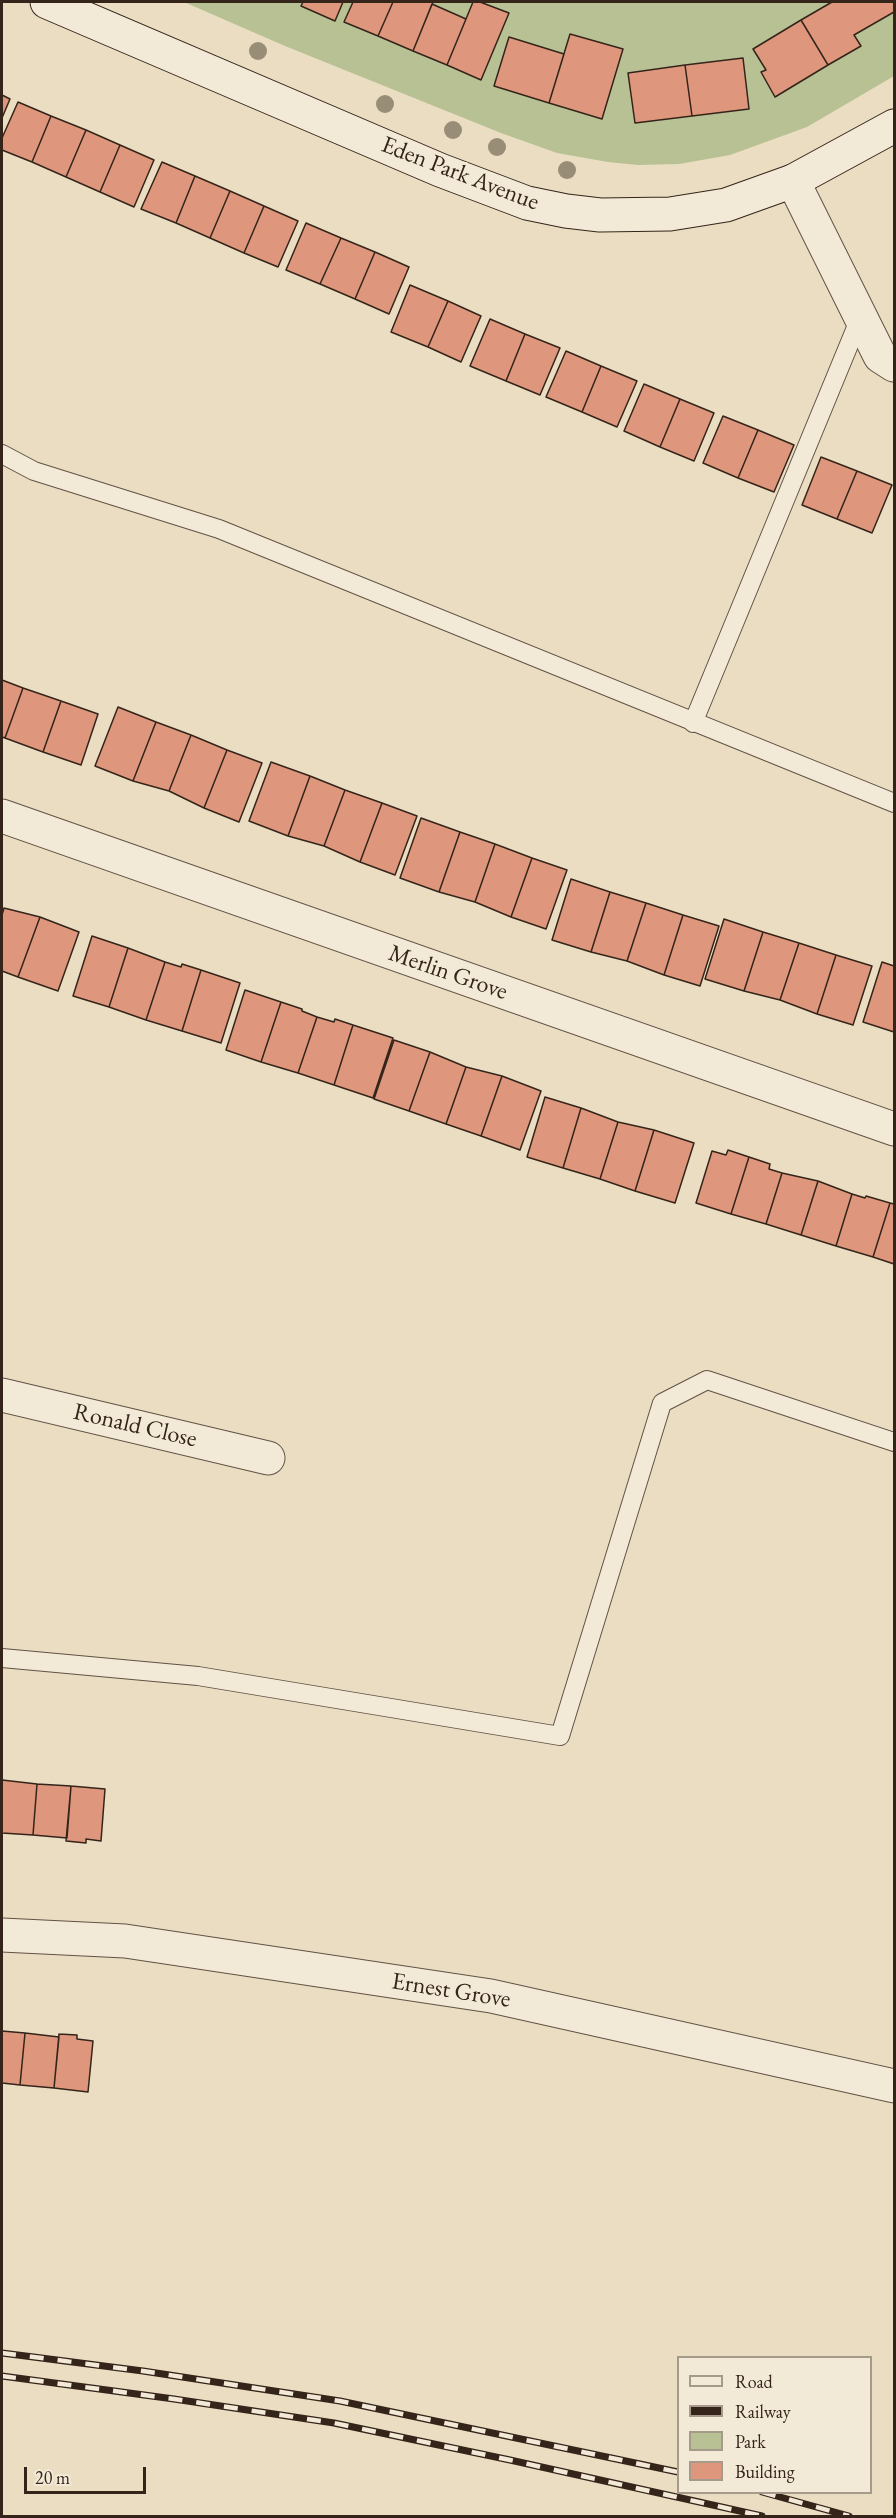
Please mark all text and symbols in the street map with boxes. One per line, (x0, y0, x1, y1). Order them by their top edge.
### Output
street label: Eden Park Avenue (377, 131, 543, 217)
street label: Merlin Grove (385, 939, 511, 1007)
street label: Ronald Close (71, 1398, 199, 1454)
street label: Ernest Grove (389, 1967, 513, 2015)
legend (677, 2356, 872, 2494)
text: Road (735, 2370, 773, 2393)
text: Railway (735, 2400, 791, 2423)
text: Park (735, 2430, 766, 2453)
scale bar (27, 2455, 148, 2493)
text: Building (735, 2460, 795, 2483)
text: 20 m (35, 2466, 70, 2489)

